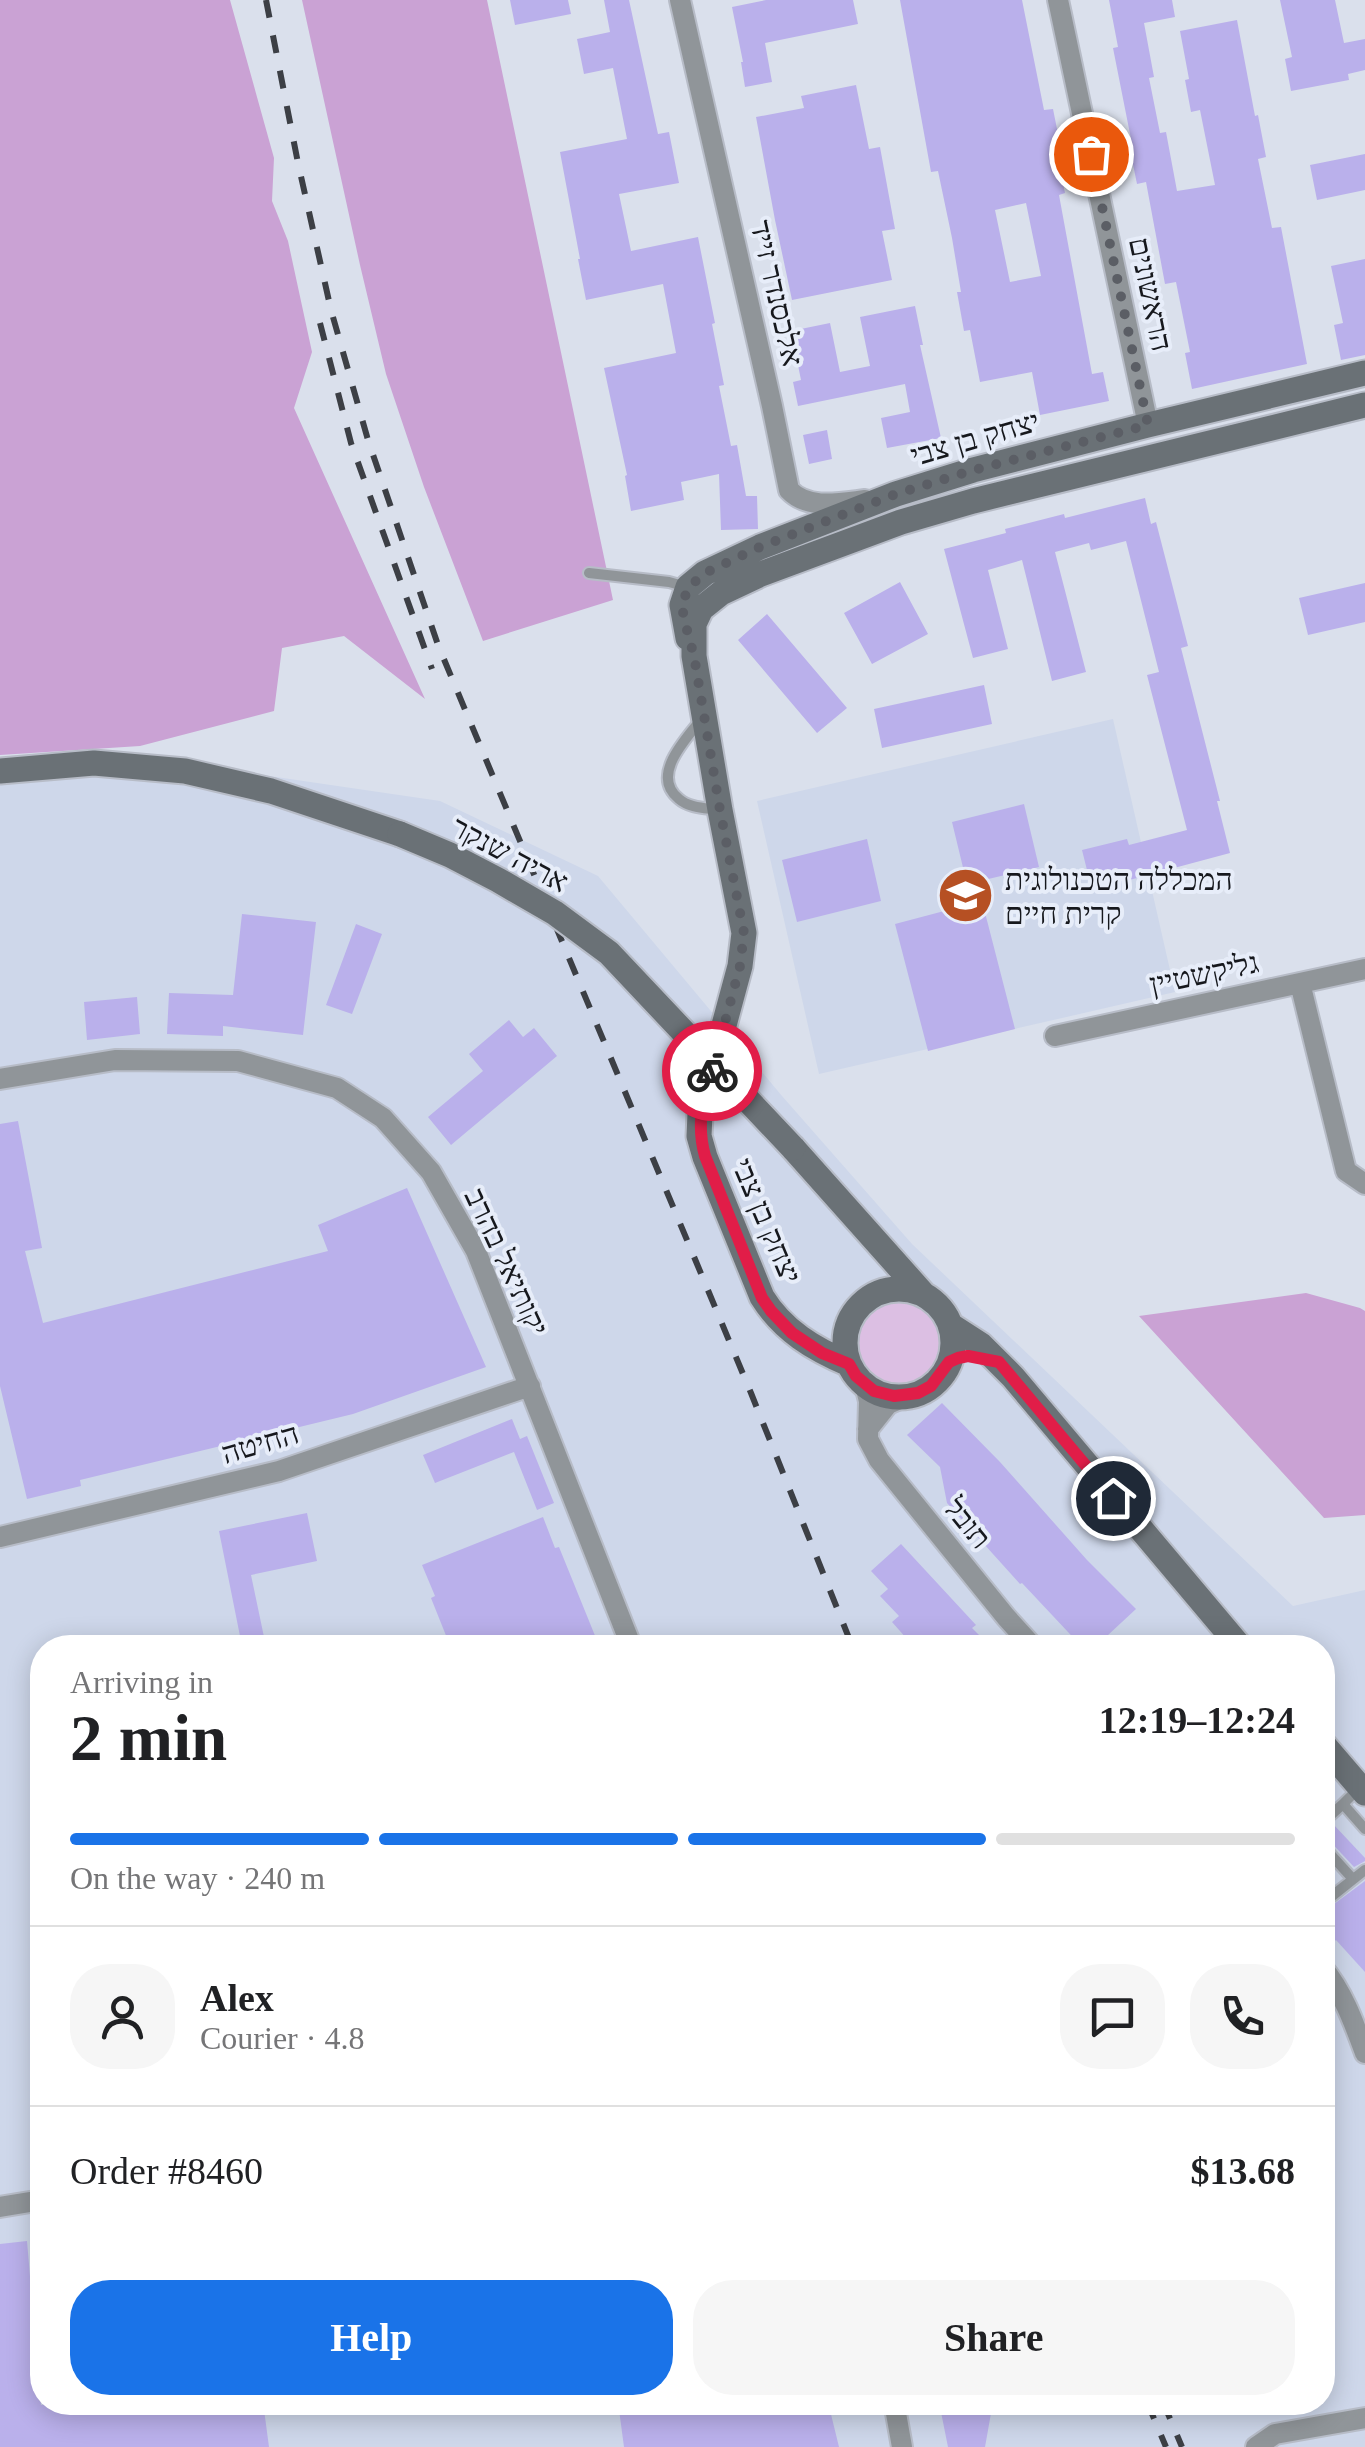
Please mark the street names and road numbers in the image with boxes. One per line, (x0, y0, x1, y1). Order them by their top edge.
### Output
street label: אלכסנדר זייד (744, 217, 810, 369)
street label: הראשונים (1123, 234, 1179, 354)
street label: יצחק בן צבי (907, 404, 1043, 472)
street label: אריה שנקר (446, 810, 574, 898)
street label: גליקשטיין (1146, 945, 1262, 1001)
street label: יצחק בן צבי (726, 1154, 808, 1288)
street label: יקותיאל בהרב (459, 1183, 555, 1341)
street label: החיטה (218, 1416, 302, 1470)
street label: תובל (937, 1491, 998, 1555)

